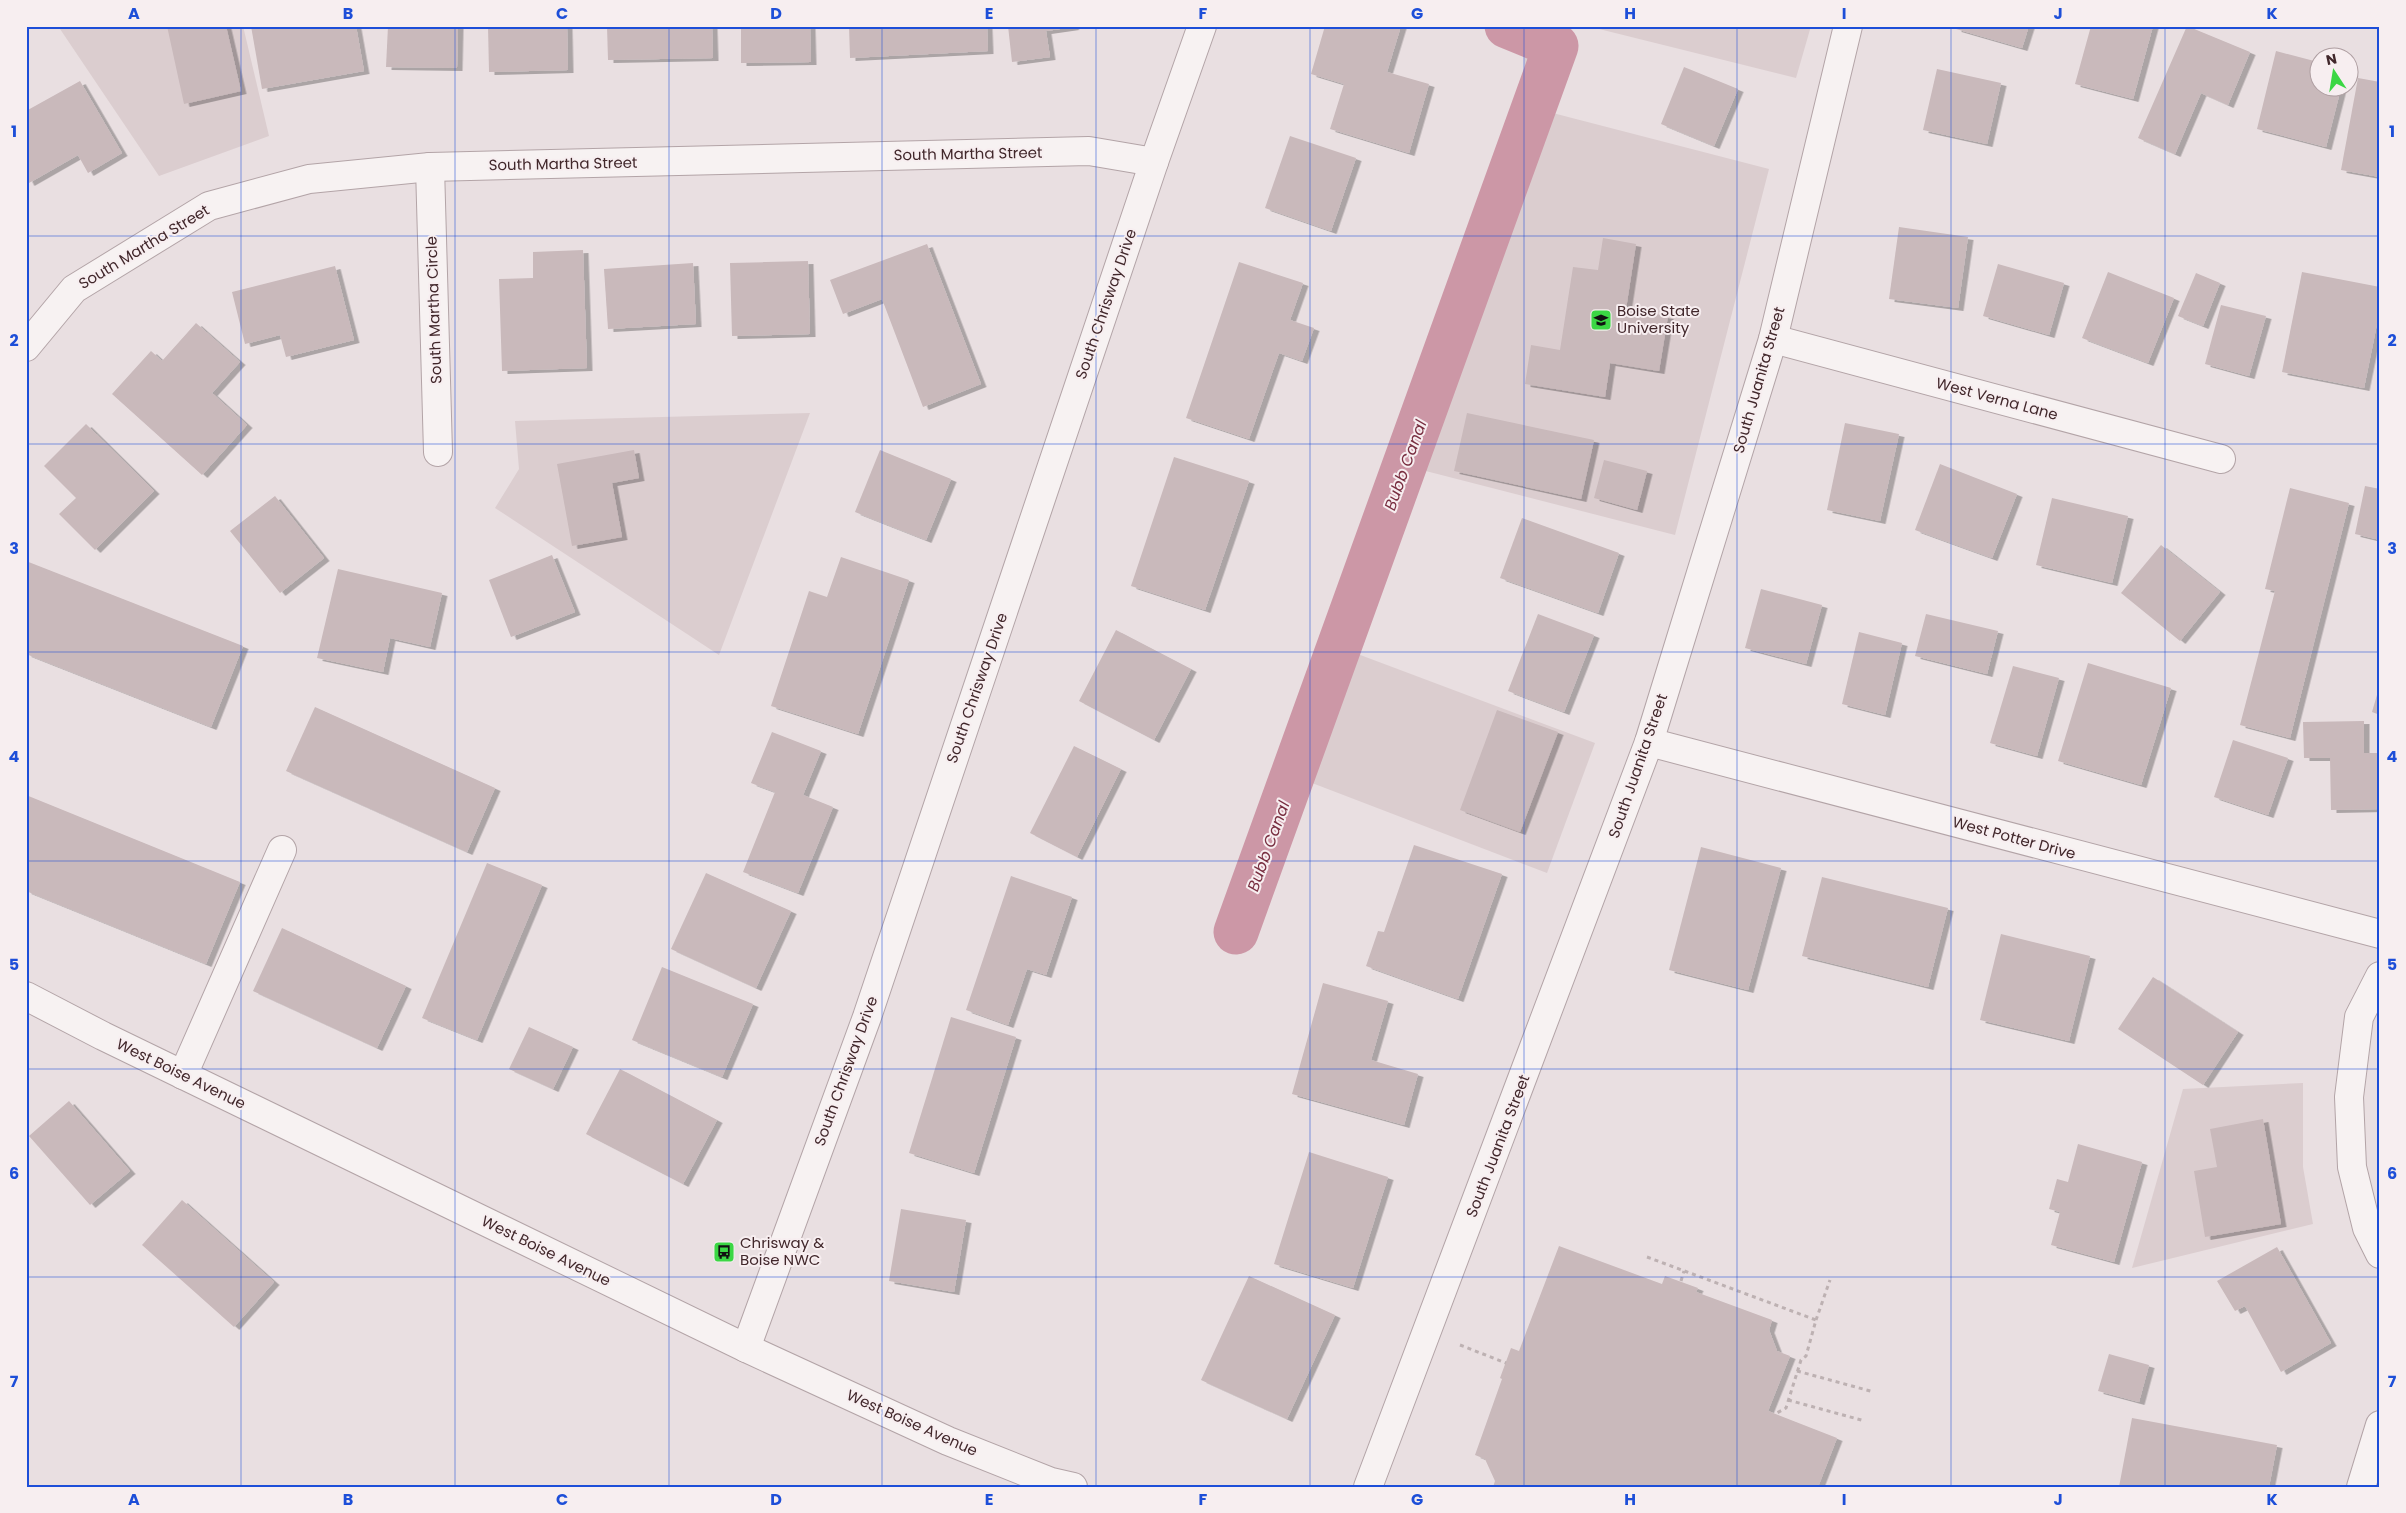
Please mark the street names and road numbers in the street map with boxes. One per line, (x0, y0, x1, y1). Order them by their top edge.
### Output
street label: South Martha Street (893, 142, 1043, 165)
street label: South Martha Street (488, 152, 638, 175)
street label: South Martha Street (75, 199, 213, 294)
street label: South Chrisway Drive (1070, 226, 1141, 382)
street label: South Martha Circle (420, 236, 447, 384)
street label: South Juanita Street (1728, 304, 1790, 456)
street label: West Verna Lane (1934, 372, 2060, 425)
street label: South Chrisway Drive (941, 610, 1012, 766)
street label: South Juanita Street (1603, 691, 1672, 841)
street label: West Potter Drive (1950, 811, 2078, 864)
street label: South Chrisway Drive (809, 993, 882, 1149)
street label: West Boise Avenue (113, 1033, 249, 1114)
street label: South Juanita Street (1461, 1071, 1534, 1220)
street label: West Boise Avenue (478, 1210, 614, 1291)
street label: West Boise Avenue (843, 1384, 981, 1461)

